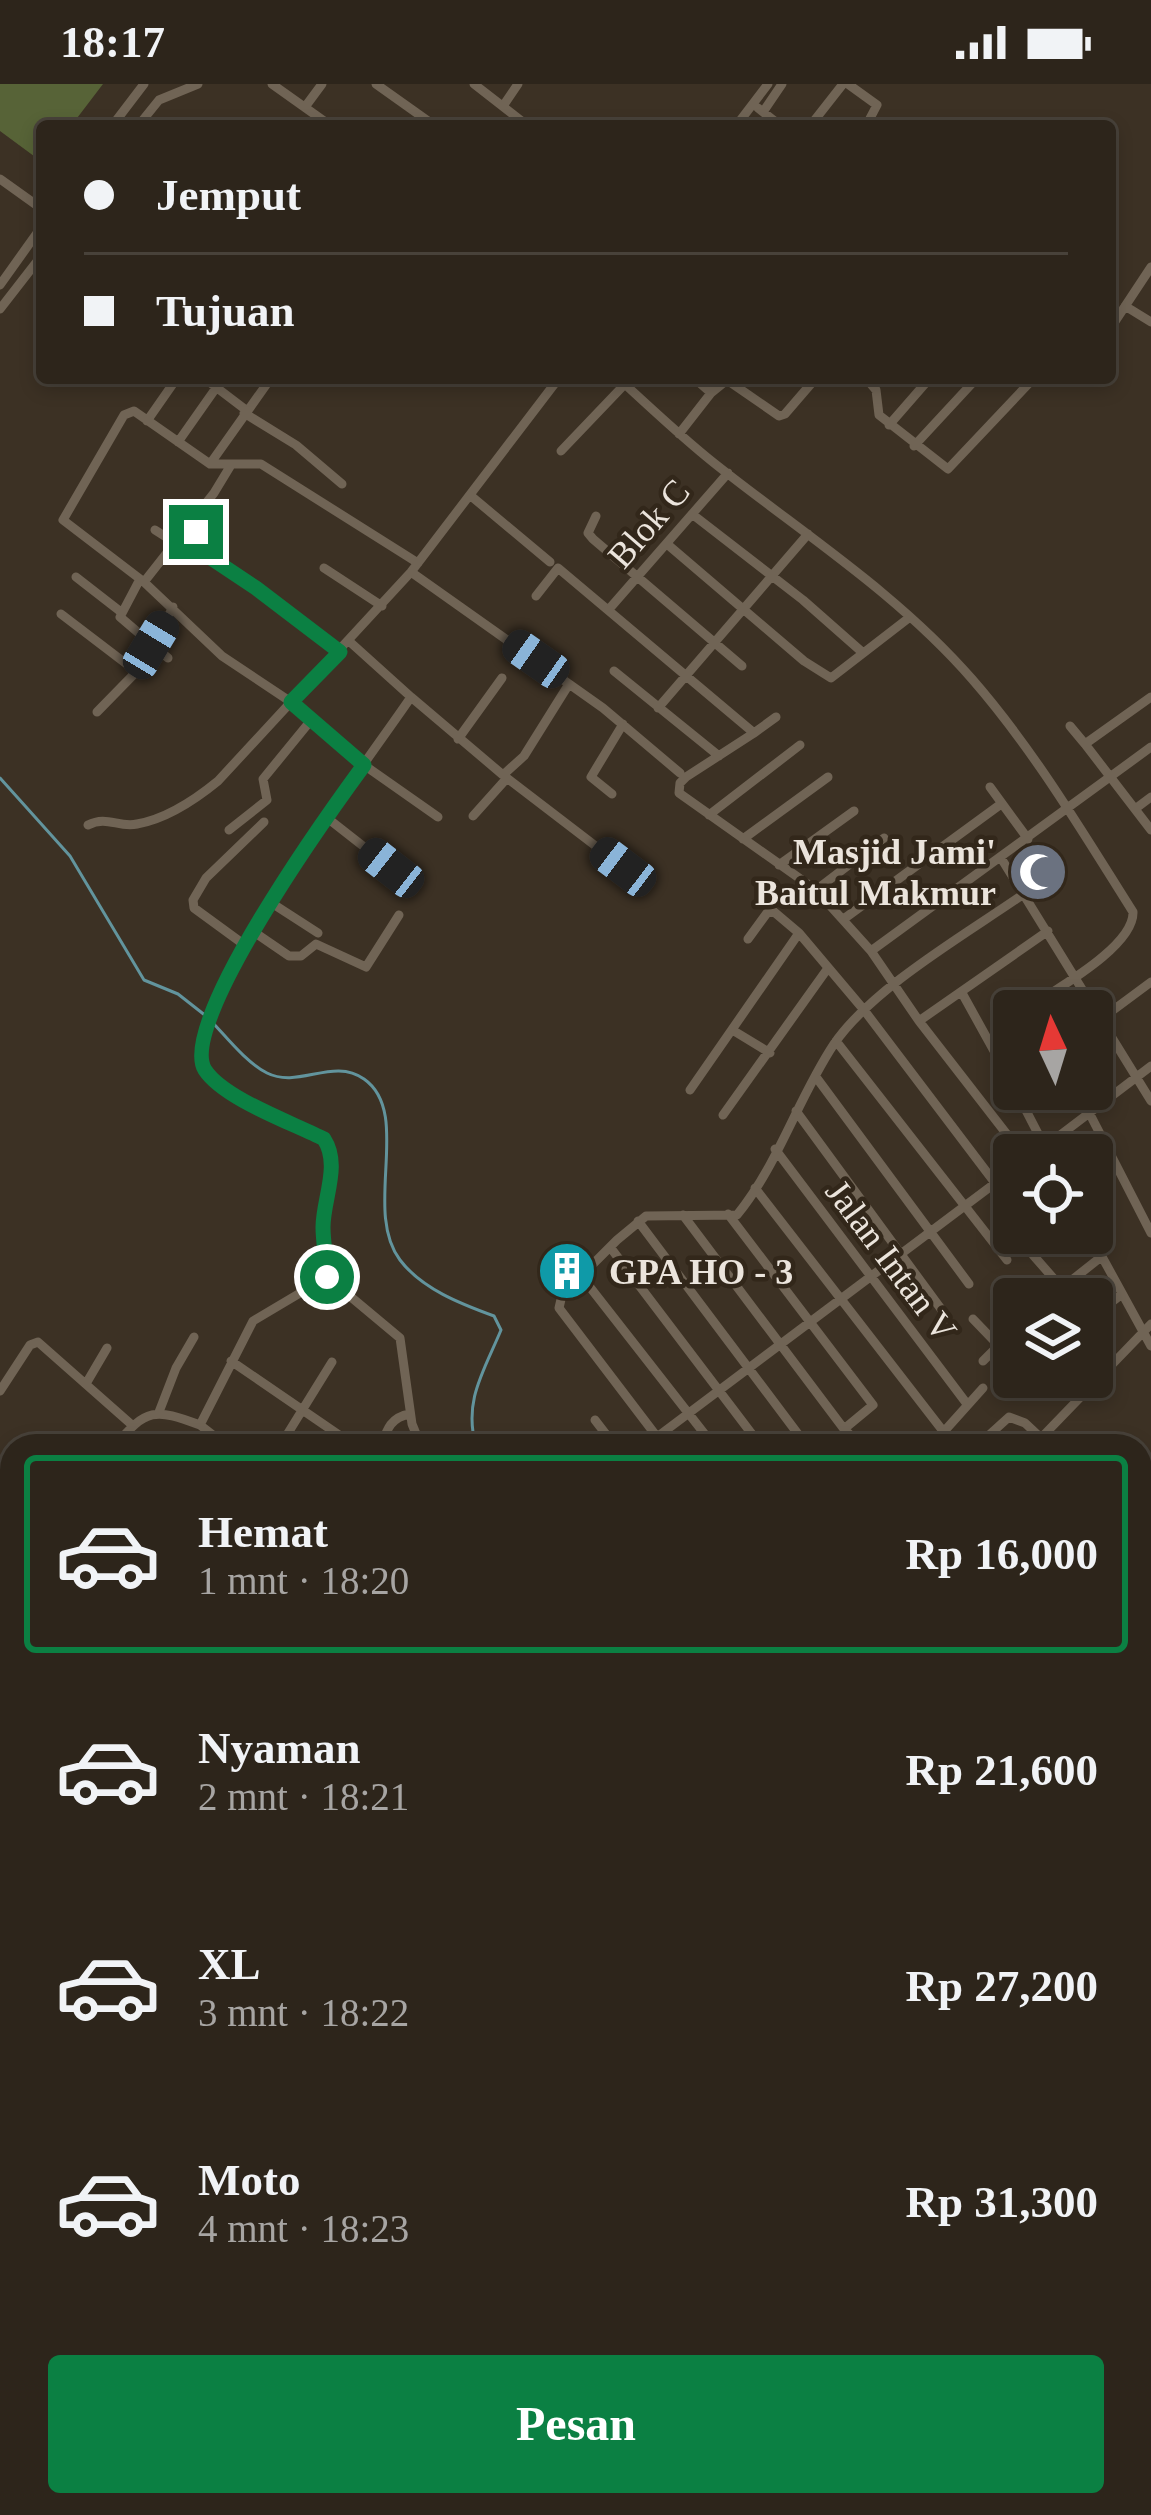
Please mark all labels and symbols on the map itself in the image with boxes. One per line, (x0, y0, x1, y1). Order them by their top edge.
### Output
street label: Blok C (600, 472, 698, 576)
route end (169, 505, 223, 559)
car (117, 605, 185, 685)
car (496, 624, 576, 694)
car (583, 831, 663, 903)
car (352, 832, 430, 904)
place label: Masjid Jami' Baitul Makmur (755, 832, 996, 913)
mosque icon: Masjid Jami' Baitul Makmur (1007, 841, 1069, 903)
north arrow (993, 990, 1113, 1110)
street label: Jalan Intan V (818, 1172, 965, 1349)
building icon: GPA HO - 3 (536, 1240, 598, 1302)
route start (300, 1250, 354, 1304)
place label: GPA HO - 3 (609, 1252, 793, 1292)

